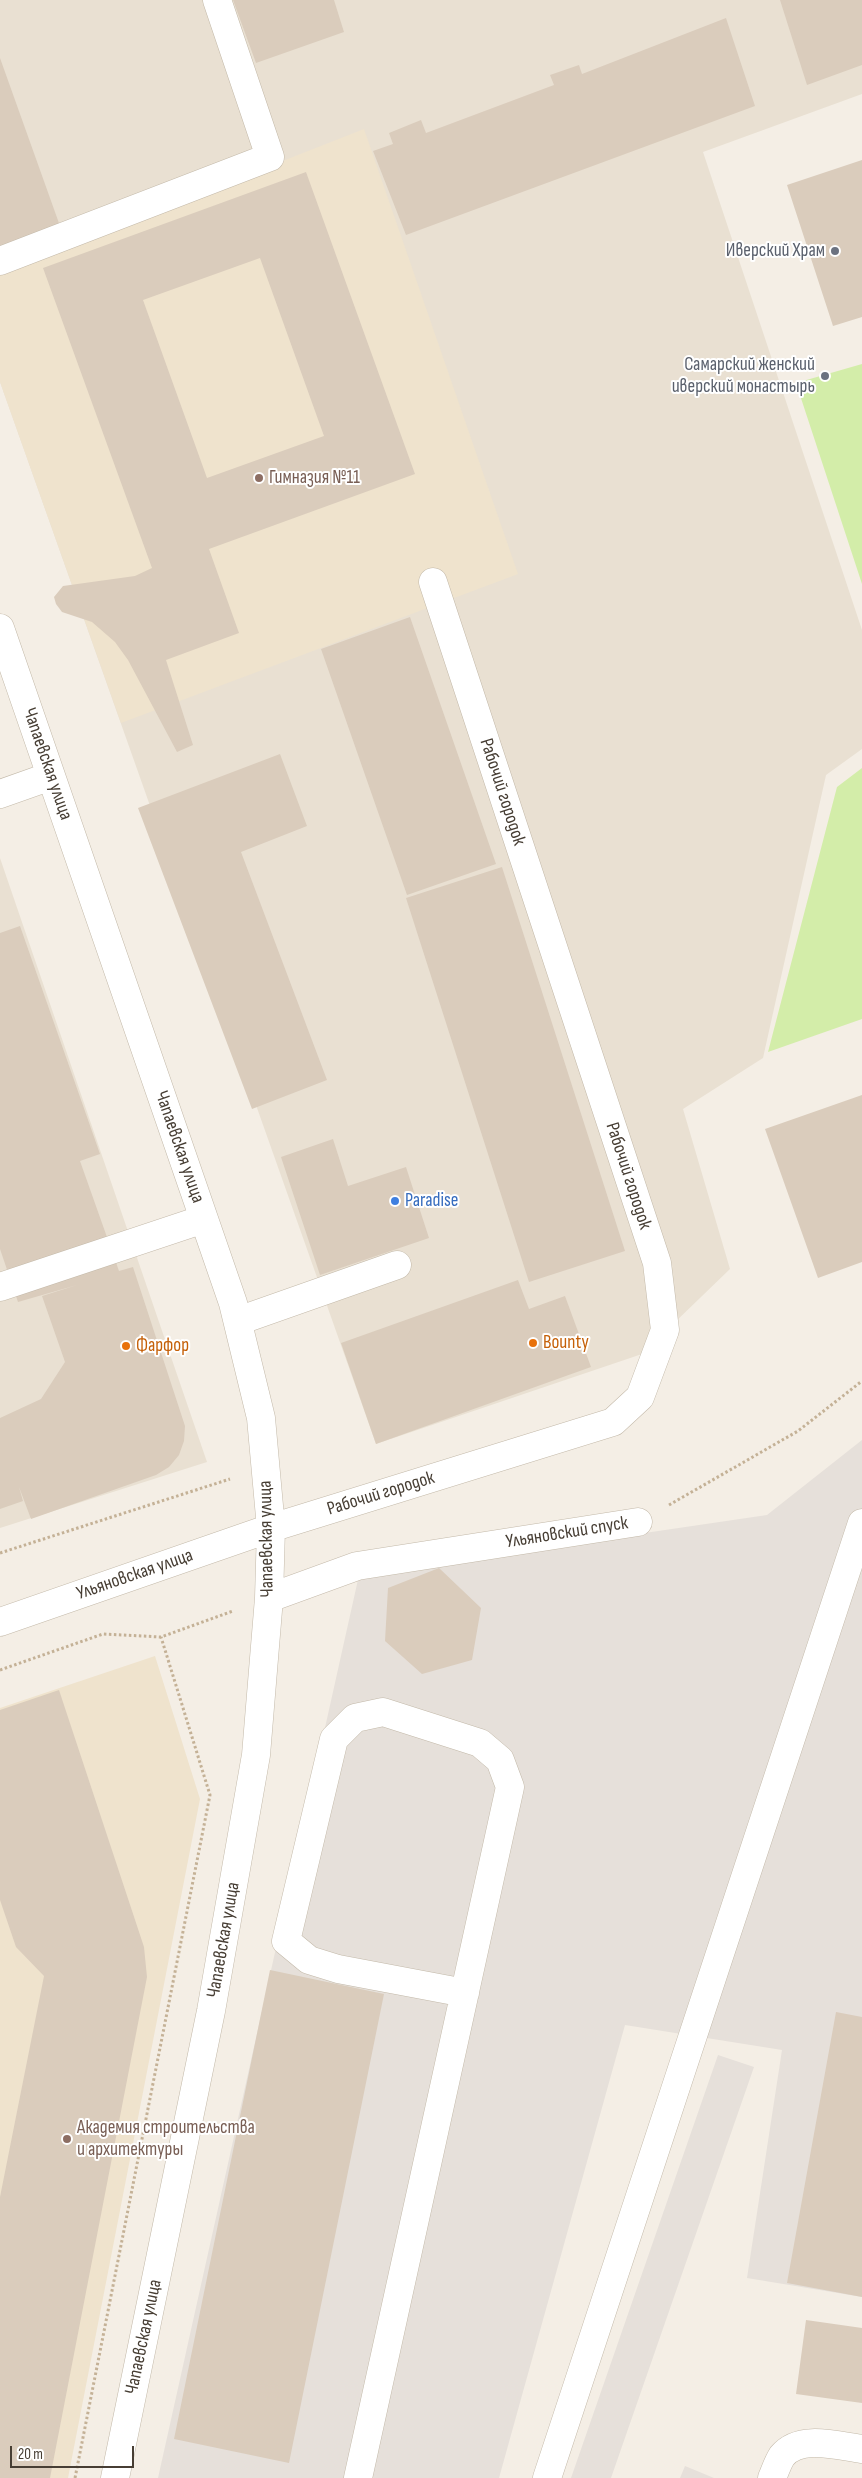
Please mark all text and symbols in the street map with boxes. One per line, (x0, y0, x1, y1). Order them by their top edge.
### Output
place label: Иверский Храм (726, 240, 825, 262)
marker: Иверский Храм (829, 245, 841, 257)
place label: Самарский женский иверский монастырь (672, 354, 815, 398)
marker: Самарский женский иверский монастырь (819, 370, 831, 382)
place label: Гимназия №11 (269, 467, 360, 489)
marker: Гимназия №11 (253, 472, 265, 484)
street label: Чапаевская улица (17, 705, 77, 823)
street label: Рабочий городок (474, 736, 530, 848)
street label: Чапаевская улица (149, 1088, 209, 1206)
street label: Рабочий городок (600, 1120, 656, 1232)
place label: Paradise (405, 1190, 458, 1212)
marker: Paradise (389, 1195, 401, 1207)
place label: Bounty (543, 1332, 589, 1354)
place label: Фарфор (136, 1335, 189, 1357)
marker: Bounty (527, 1337, 539, 1349)
marker: Фарфор (120, 1340, 132, 1352)
street label: Рабочий городок (325, 1467, 437, 1521)
street label: Чапаевская улица (255, 1480, 279, 1598)
street label: Ульяновский спуск (504, 1512, 630, 1554)
street label: Ульяновская улица (74, 1544, 196, 1606)
street label: Чапаевская улица (203, 1880, 245, 2000)
place label: Академия строительства и архитектуры (77, 2117, 255, 2161)
marker: Академия строительства и архитектуры (61, 2133, 73, 2145)
street label: Чапаевская улица (121, 2277, 167, 2397)
scale bar (12, 2436, 136, 2468)
text: 20 m (18, 2445, 43, 2464)

